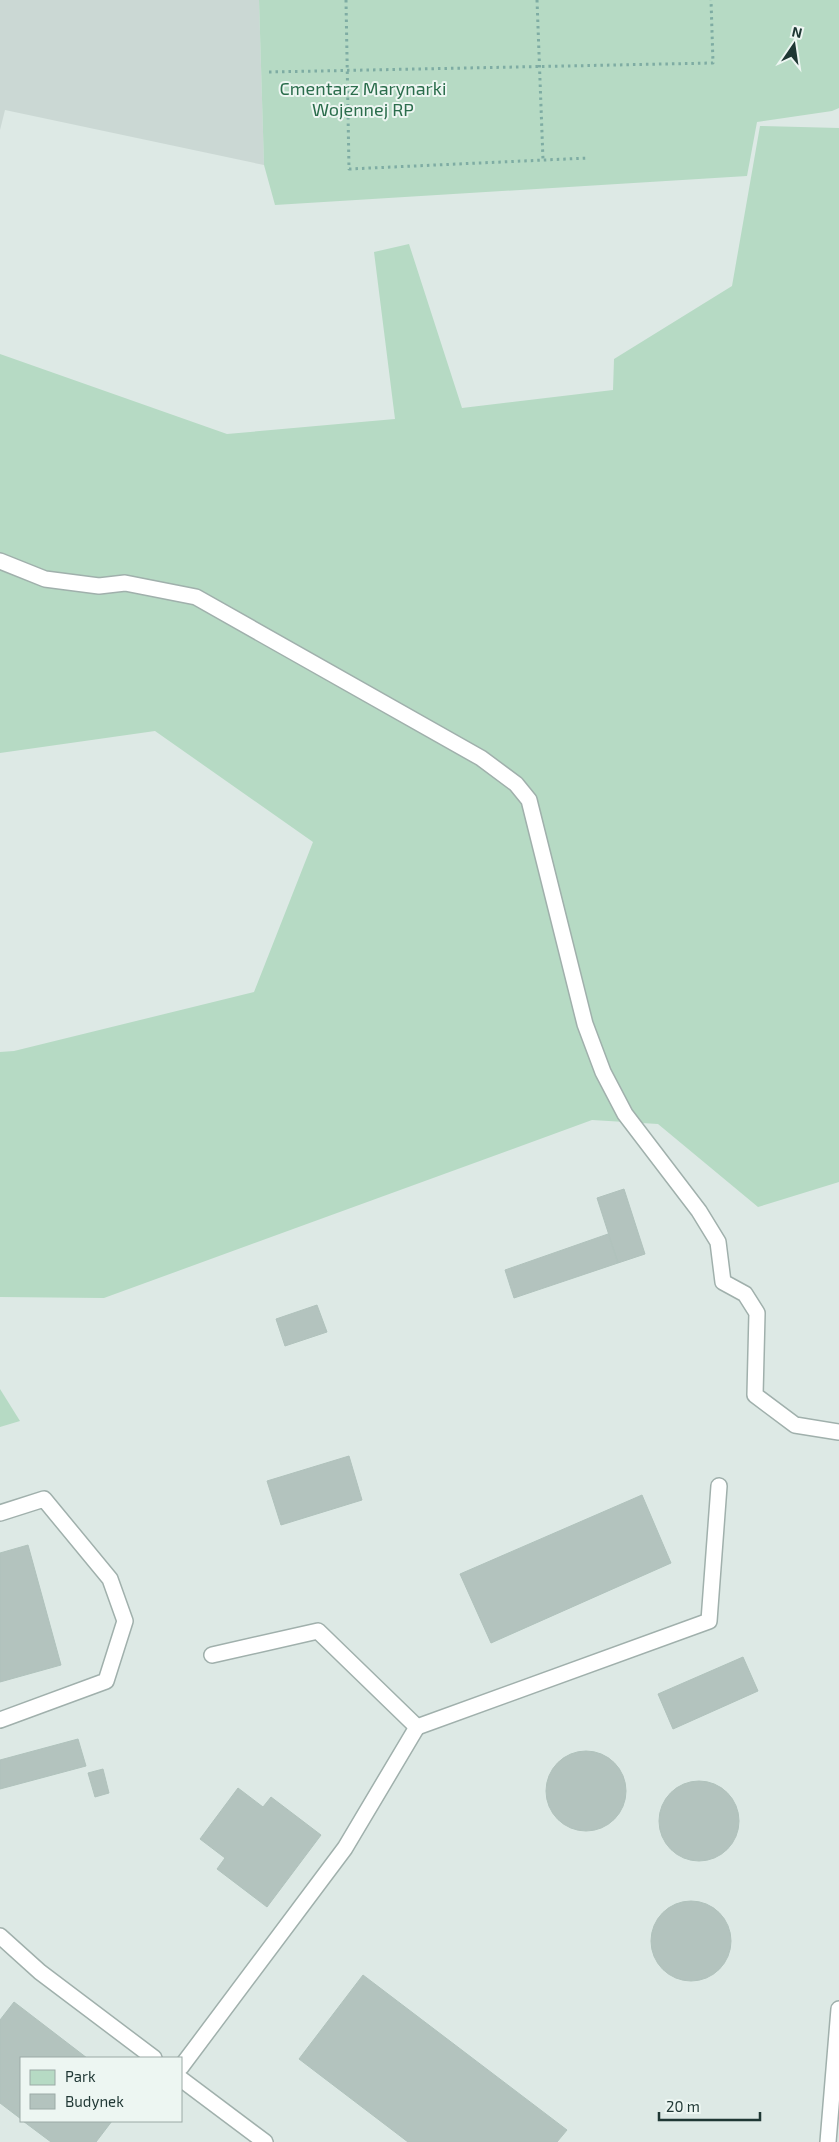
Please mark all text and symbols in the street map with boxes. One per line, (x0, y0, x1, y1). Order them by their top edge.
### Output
north arrow (769, 20, 819, 70)
text: N (790, 22, 804, 41)
park label: Cmentarz Marynarki Wojennej RP (280, 77, 446, 120)
legend (20, 2057, 182, 2122)
text: Park (65, 2067, 96, 2085)
scale bar (659, 2090, 760, 2122)
text: Budynek (65, 2092, 124, 2110)
text: 20 m (666, 2097, 700, 2115)

